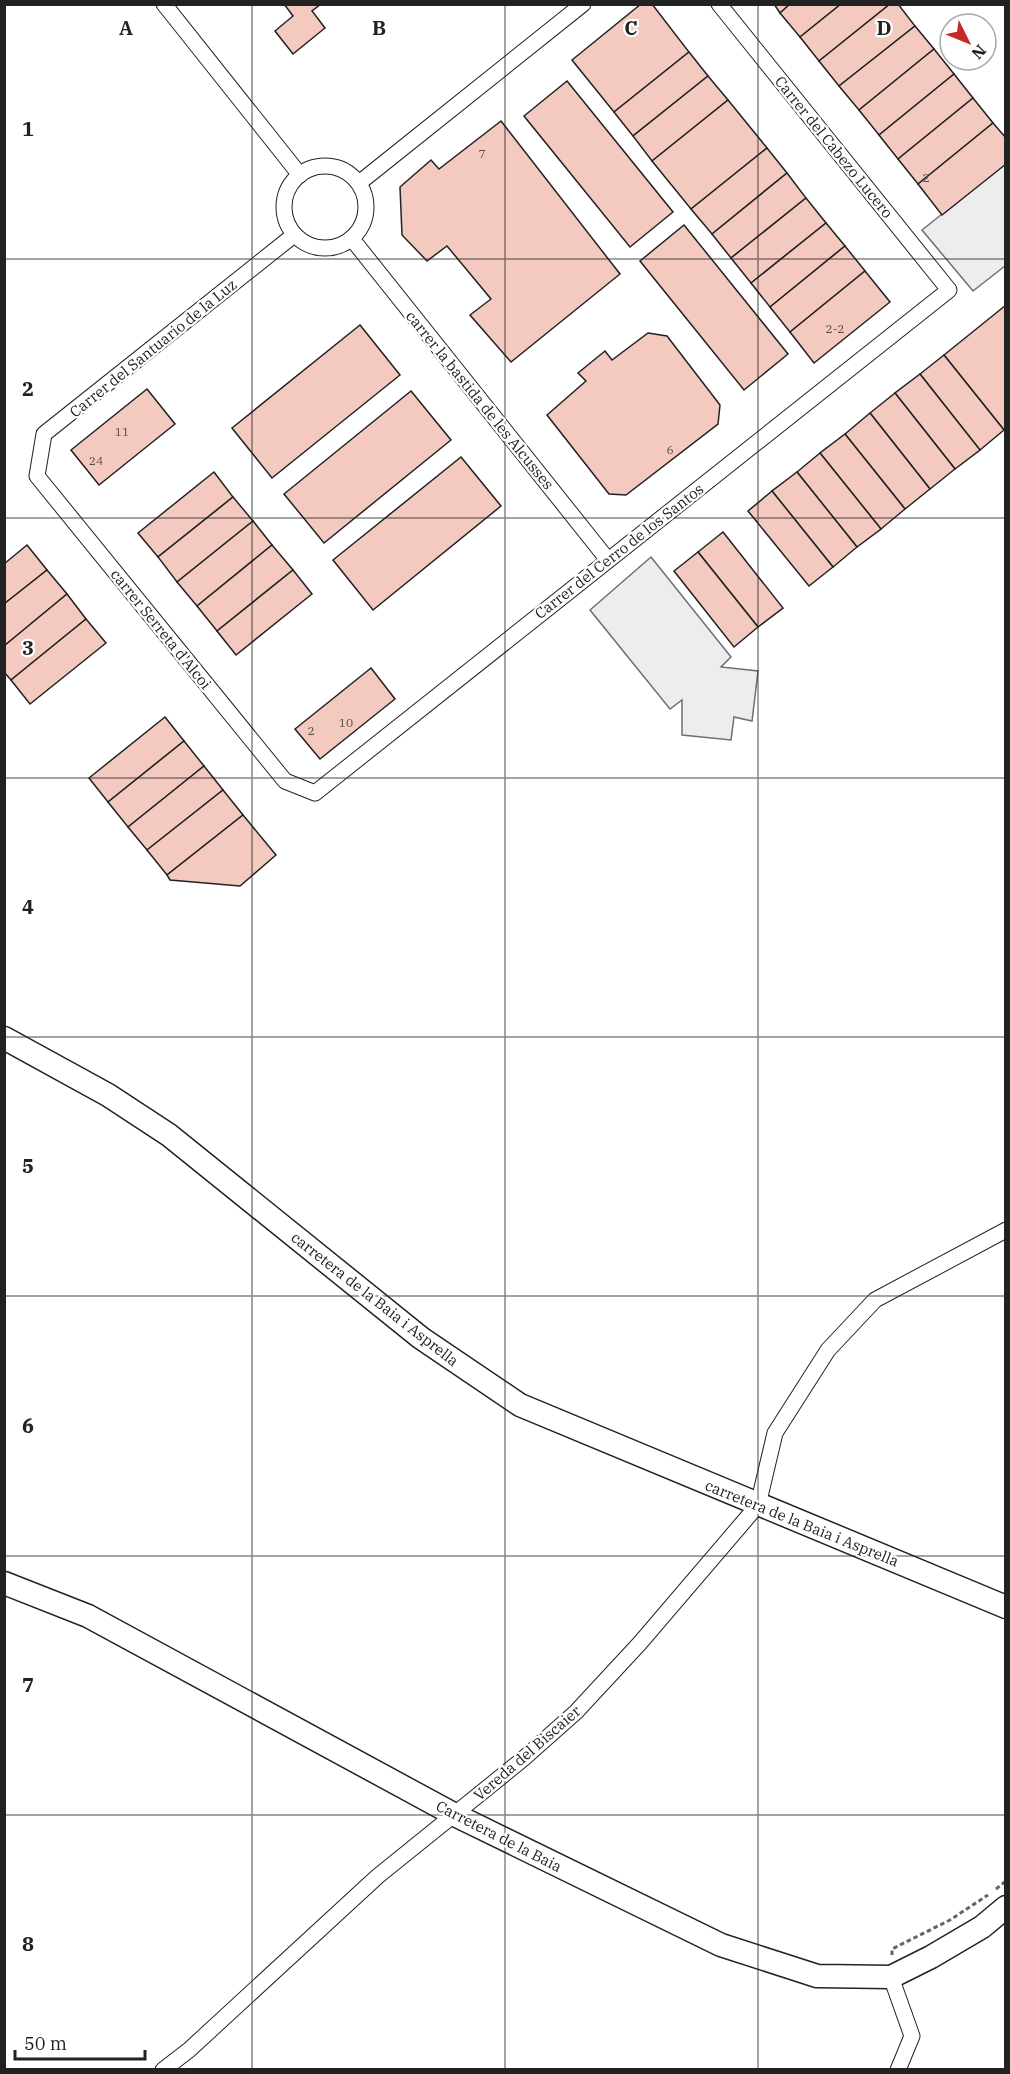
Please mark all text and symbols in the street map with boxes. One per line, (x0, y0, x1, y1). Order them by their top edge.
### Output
north arrow (938, 12, 998, 72)
text: A (119, 14, 133, 41)
text: B (372, 14, 386, 41)
text: C (624, 14, 638, 41)
text: D (876, 14, 892, 41)
text: N (967, 41, 991, 64)
street label: Carrer del Cabezo Lucero (771, 72, 897, 222)
text: 1 (22, 115, 34, 142)
house number: 7 (478, 146, 486, 161)
house number: 2 (922, 170, 930, 185)
street label: Carrer del Santuario de la Luz (66, 275, 240, 421)
street label: carrer la bastida de les Alcusses (402, 307, 558, 493)
house number: 2-2 (825, 321, 845, 336)
text: 2 (22, 375, 34, 402)
house number: 11 (115, 424, 129, 439)
house number: 6 (666, 442, 674, 457)
house number: 24 (89, 453, 103, 468)
street label: Carrer del Cerro de los Santos (531, 479, 707, 623)
street label: carrer Serreta d'Alcoi (107, 565, 216, 693)
text: 3 (22, 634, 34, 661)
house number: 10 (339, 715, 353, 730)
house number: 2 (307, 723, 315, 738)
text: 4 (22, 893, 34, 920)
text: 5 (22, 1152, 34, 1179)
street label: carretera de la Baia i Asprella (288, 1228, 462, 1370)
text: 6 (22, 1412, 34, 1439)
street label: carretera de la Baia i Asprella (702, 1475, 902, 1571)
text: 7 (22, 1671, 34, 1698)
street label: Vereda del Biscaier (470, 1701, 585, 1805)
street label: Carretera de la Baia (433, 1796, 565, 1876)
text: 8 (22, 1930, 34, 1957)
scale bar (15, 2023, 146, 2061)
text: 50 m (24, 2032, 67, 2055)

